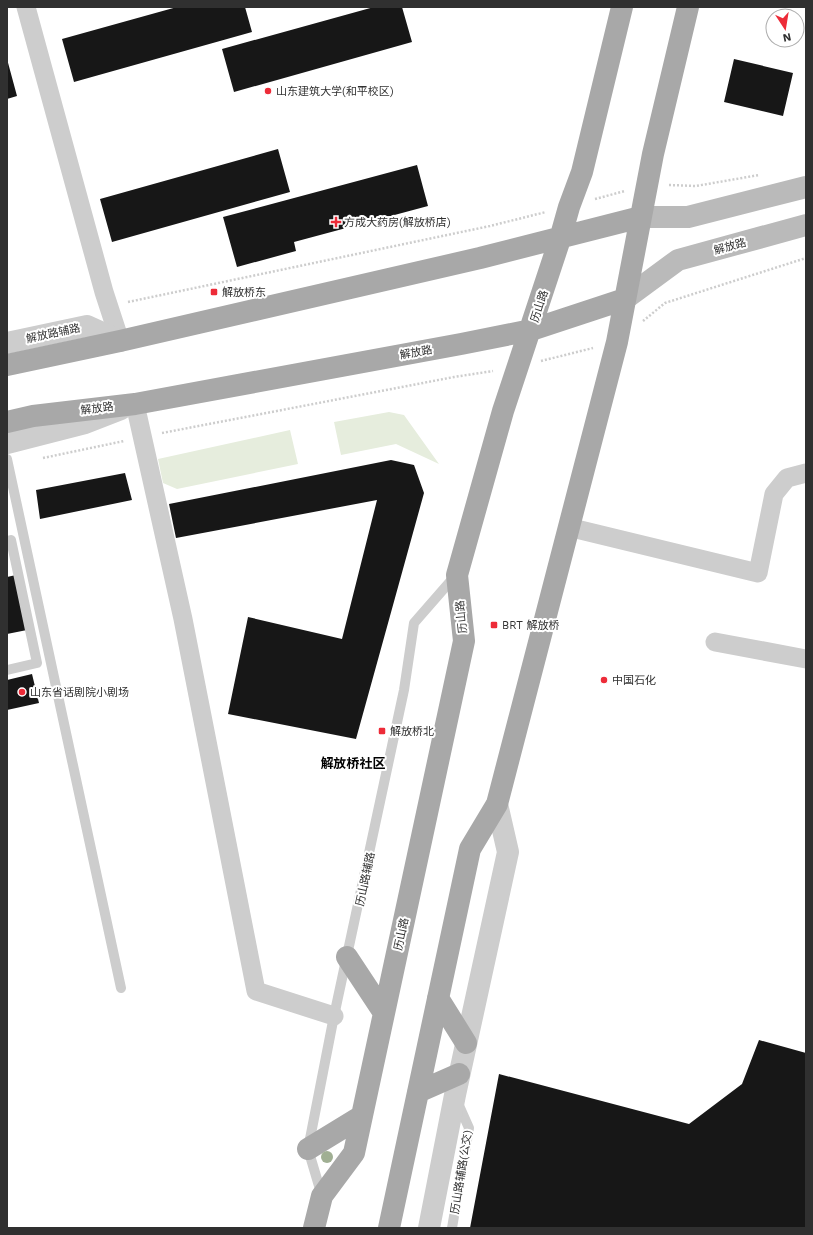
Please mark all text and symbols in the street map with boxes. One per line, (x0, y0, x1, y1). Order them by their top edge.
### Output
north arrow (765, 8, 805, 48)
text: N (782, 30, 792, 44)
place label: 山东建筑大学(和平校区) (276, 85, 394, 98)
marker: 山东建筑大学(和平校区) (263, 86, 273, 96)
place label: 方成大药房(解放桥店) (344, 216, 451, 229)
marker: 方成大药房(解放桥店) (331, 217, 341, 227)
street label: 解放路 (713, 236, 748, 257)
place label: 解放桥东 (222, 286, 266, 299)
marker: 解放桥东 (209, 287, 219, 297)
street label: 历山路 (528, 288, 551, 324)
street label: 解放路辅路 (25, 321, 81, 346)
street label: 解放路 (399, 343, 433, 362)
street label: 解放路 (80, 400, 114, 417)
street label: 历山路 (453, 600, 470, 634)
place label: BRT 解放桥 (502, 619, 559, 632)
marker: BRT 解放桥 (489, 620, 499, 630)
place label: 中国石化 (612, 674, 656, 687)
marker: 中国石化 (599, 675, 609, 685)
place label: 山东省话剧院小剧场 (30, 686, 129, 699)
marker: 山东省话剧院小剧场 (17, 687, 27, 697)
place label: 解放桥北 (390, 725, 434, 738)
marker: 解放桥北 (377, 726, 387, 736)
district label: 解放桥社区 (320, 756, 386, 771)
street label: 历山路辅路 (353, 851, 378, 907)
street label: 历山路 (392, 917, 411, 952)
street label: 历山路辅路(公交) (448, 1129, 475, 1215)

